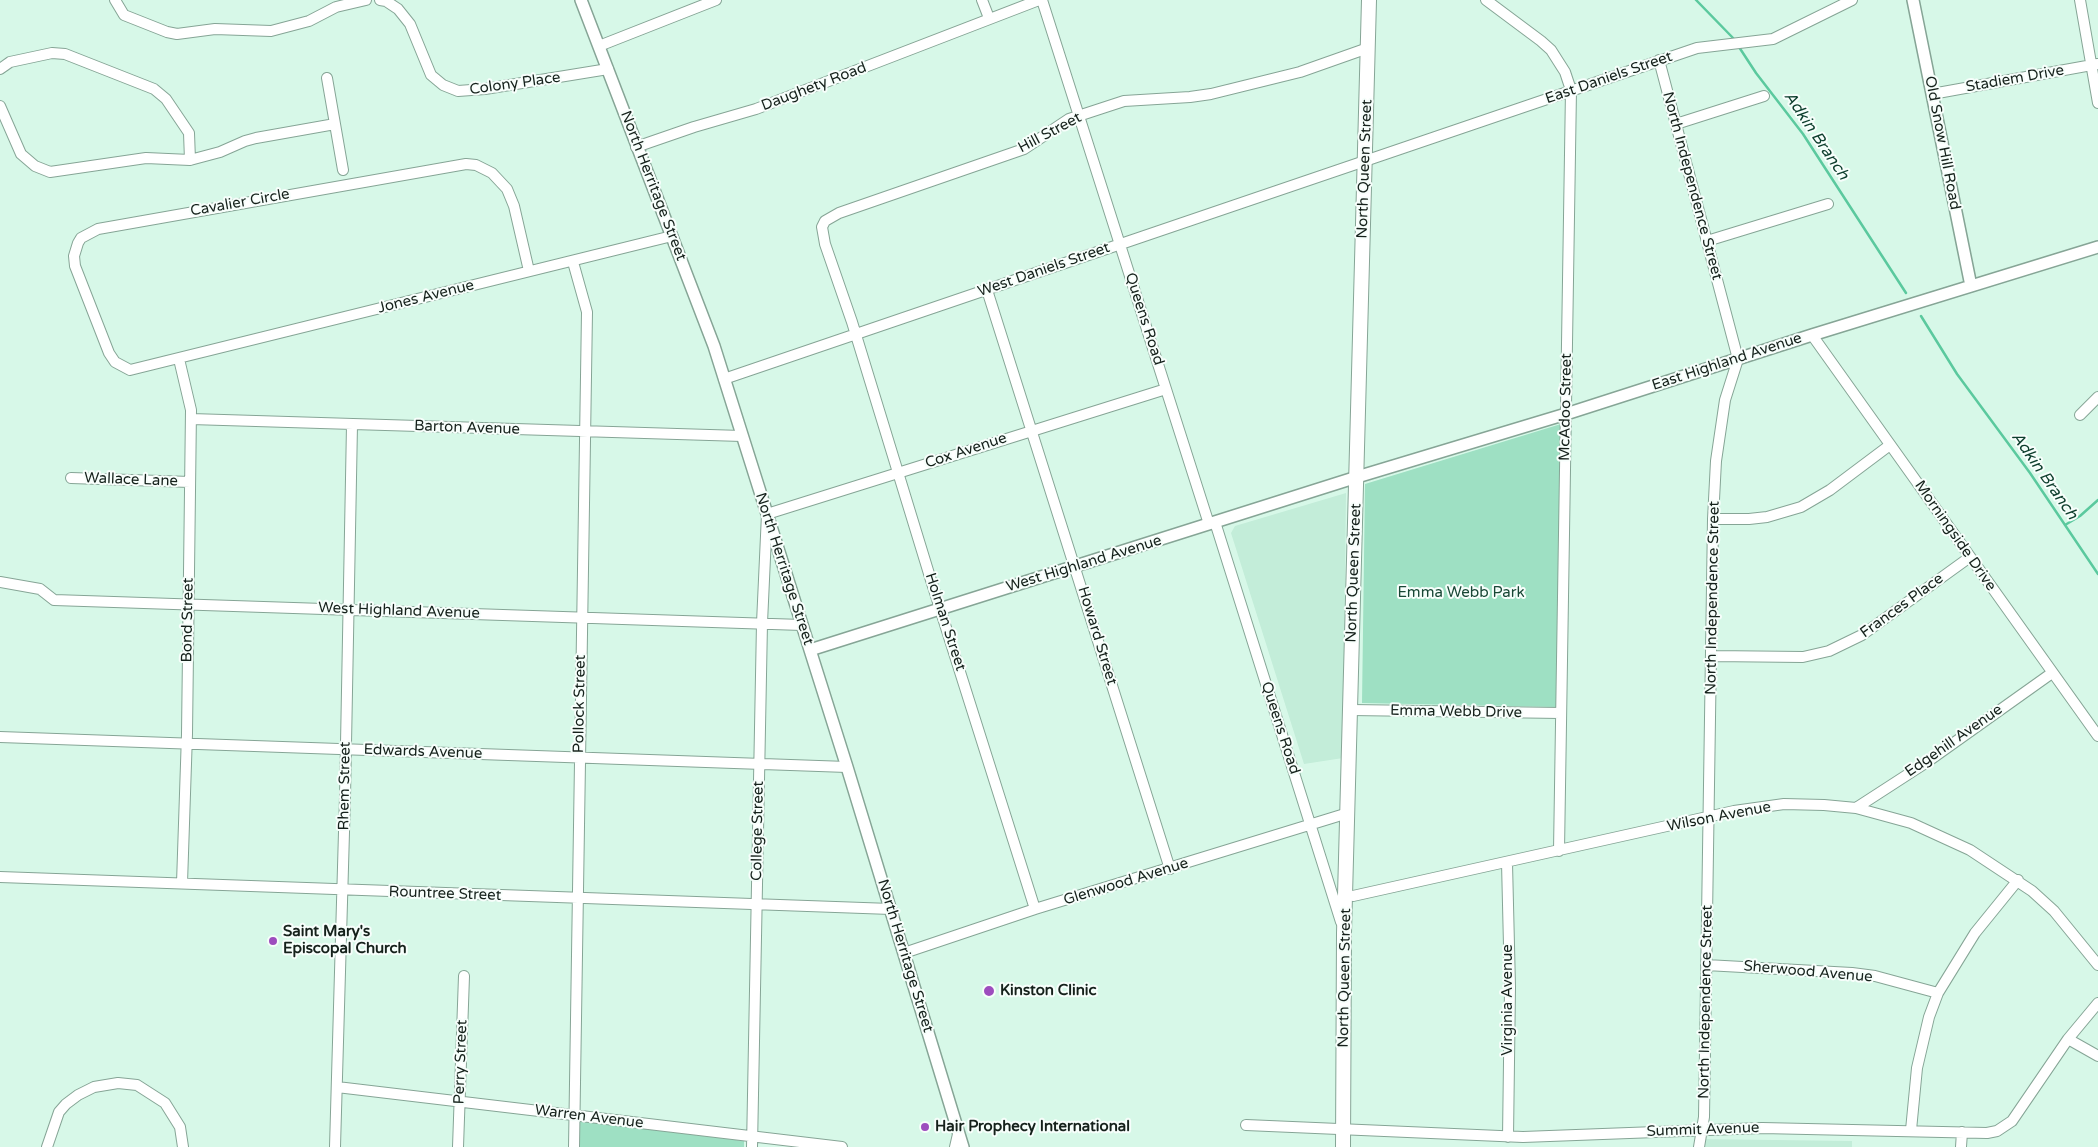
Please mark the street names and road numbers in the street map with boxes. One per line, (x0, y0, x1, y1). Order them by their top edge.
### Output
street label: East Daniels Street (1543, 48, 1675, 108)
street label: Daughety Road (759, 59, 869, 115)
street label: Stadiem Drive (1965, 62, 2065, 96)
street label: Colony Place (468, 69, 562, 99)
street label: Old Snow Hill Road (1920, 74, 1964, 212)
street label: North Independence Street (1658, 90, 1726, 282)
street label: North Queen Street (1354, 99, 1376, 239)
street label: North Herritage Street (616, 108, 690, 264)
street label: Hill Street (1015, 109, 1085, 157)
street label: Cavalier Circle (189, 185, 291, 221)
street label: West Daniels Street (976, 239, 1112, 301)
street label: Queens Road (1121, 271, 1167, 367)
street label: Jones Avenue (376, 276, 476, 318)
street label: East Highland Avenue (1650, 329, 1804, 395)
street label: McAdoo Street (1556, 353, 1576, 461)
street label: Barton Avenue (414, 417, 520, 439)
street label: Cox Avenue (923, 429, 1009, 473)
street label: Wallace Lane (84, 469, 178, 491)
street label: Morningside Drive (1910, 477, 2000, 595)
street label: North Herritage Street (751, 491, 817, 647)
street label: North Independence Street (1702, 501, 1724, 695)
street label: North Queen Street (1343, 503, 1365, 643)
street label: West Highland Avenue (1004, 532, 1164, 596)
street label: Frances Place (1857, 570, 1947, 642)
street label: Holman Street (921, 571, 969, 673)
street label: Bond Street (178, 577, 198, 663)
street label: Howard Street (1073, 585, 1121, 687)
street label: West Highland Avenue (318, 599, 480, 623)
street label: Pollock Street (570, 655, 590, 753)
street label: Queens Road (1257, 680, 1303, 776)
street label: Edgehill Avenue (1902, 701, 2006, 781)
street label: Emma Webb Drive (1390, 702, 1522, 722)
street label: Rhem Street (335, 741, 355, 831)
street label: Edwards Avenue (363, 741, 483, 763)
street label: College Street (748, 781, 768, 881)
street label: Wilson Avenue (1665, 798, 1773, 836)
street label: Glenwood Avenue (1061, 854, 1191, 910)
street label: North Herritage Street (873, 877, 937, 1035)
street label: Rountree Street (388, 883, 502, 905)
street label: North Independence Street (1695, 905, 1717, 1099)
street label: North Queen Street (1335, 908, 1355, 1048)
street label: Virginia Avenue (1499, 944, 1517, 1056)
street label: Sherwood Avenue (1743, 957, 1873, 987)
street label: Perry Street (451, 1019, 471, 1105)
street label: Warren Avenue (534, 1101, 644, 1133)
street label: Summit Avenue (1646, 1119, 1760, 1141)

